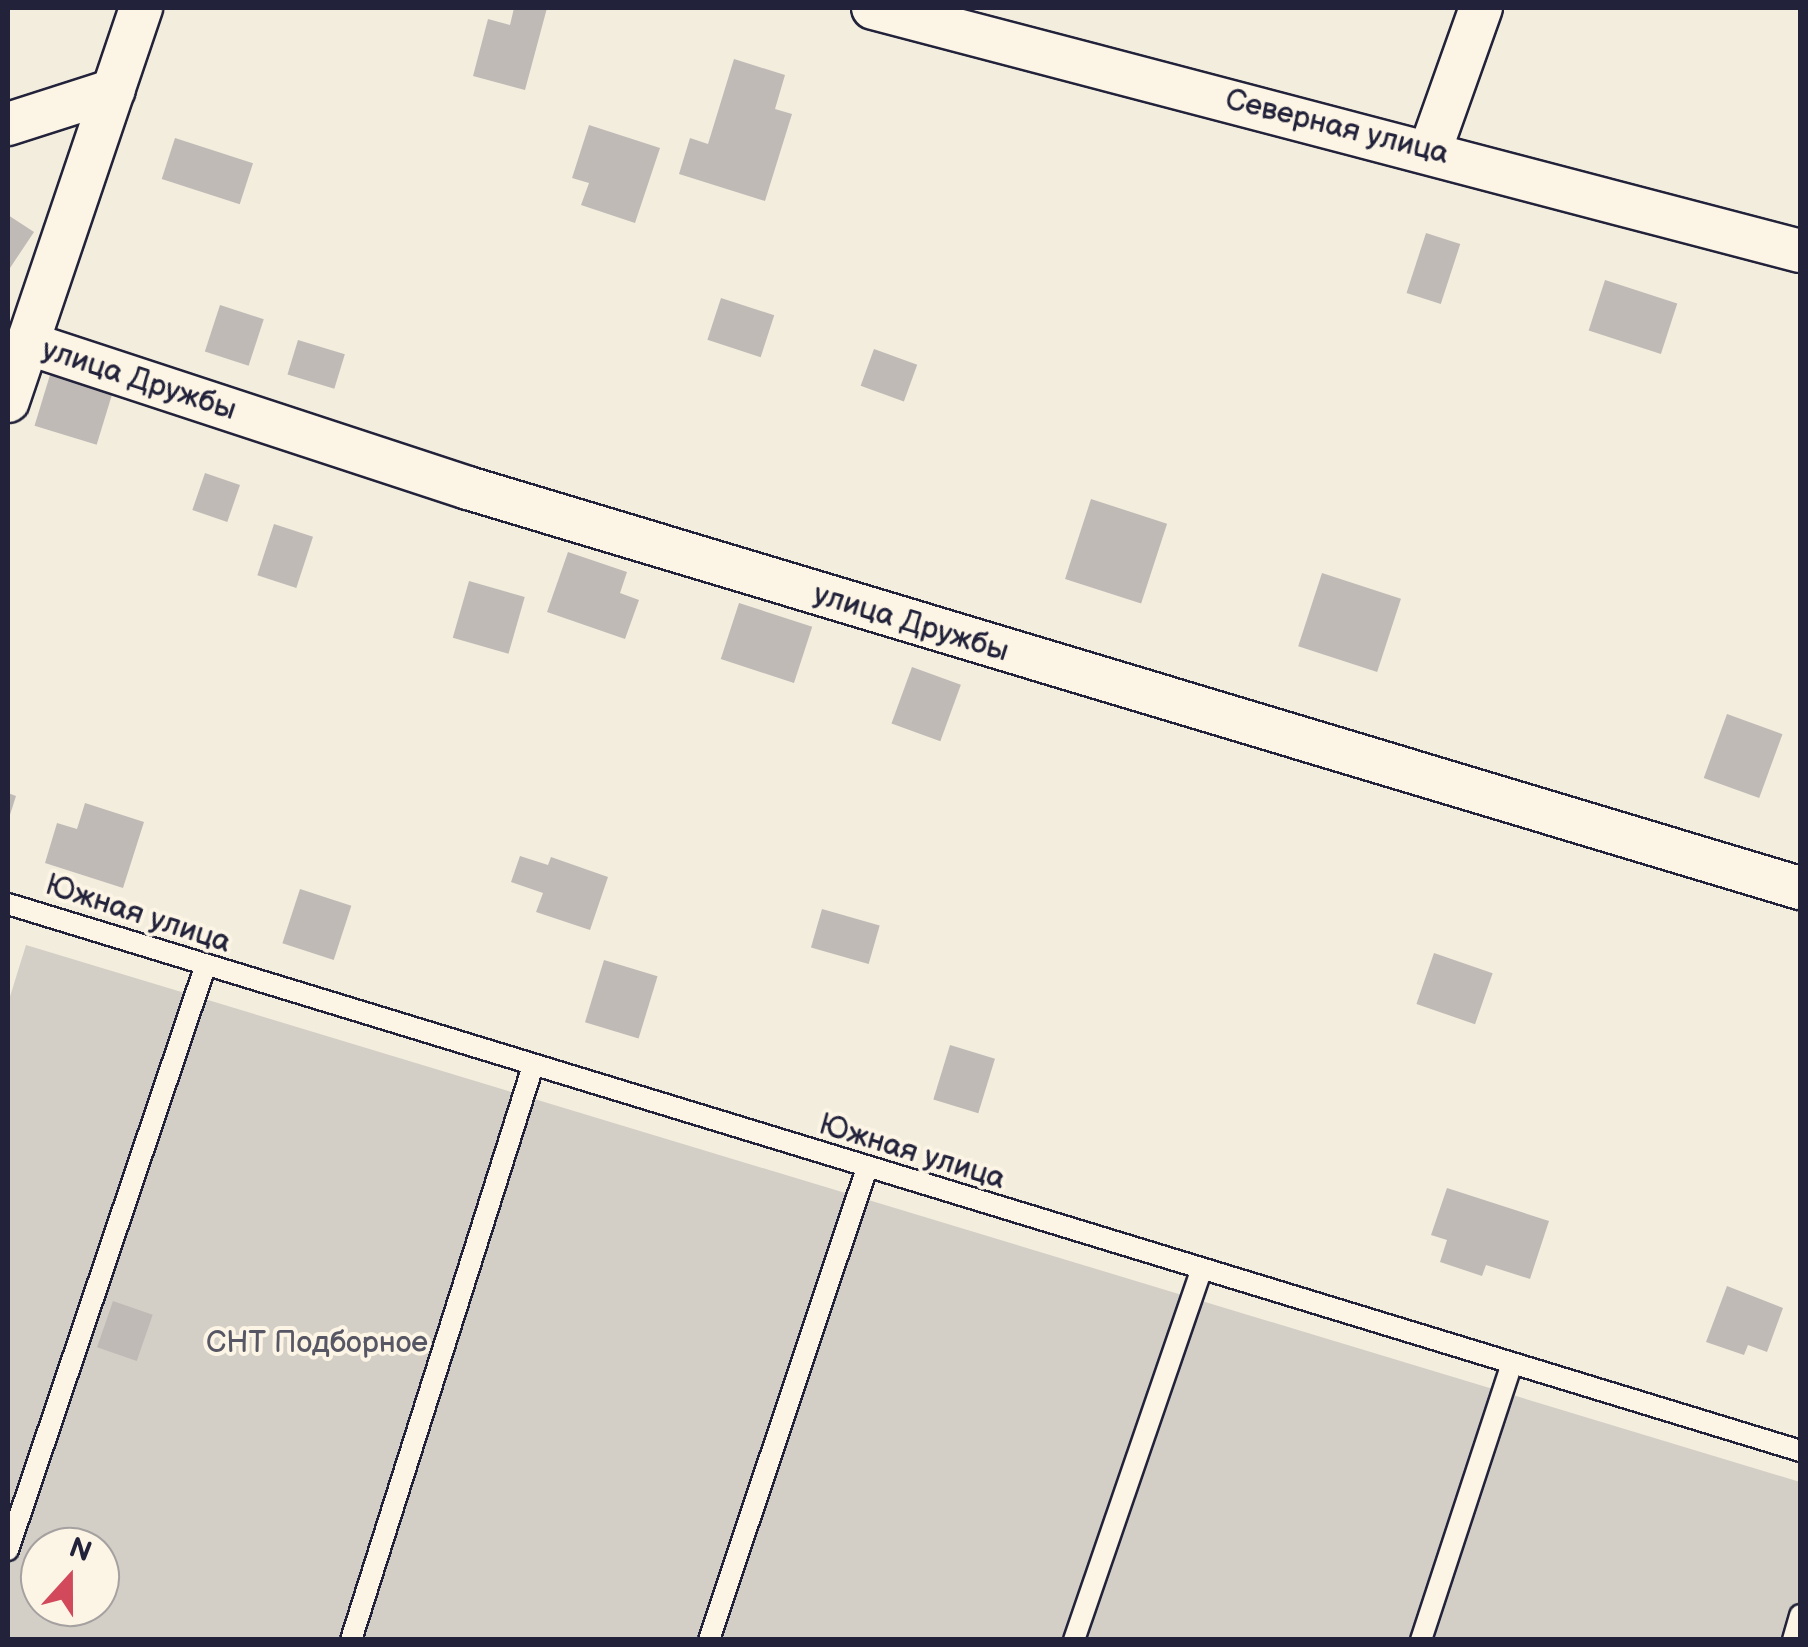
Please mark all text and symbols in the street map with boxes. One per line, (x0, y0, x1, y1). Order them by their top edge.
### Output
street label: Северная улица (1222, 82, 1452, 172)
street label: улица Дружбы (37, 332, 241, 428)
street label: улица Дружбы (809, 576, 1013, 670)
street label: Южная улица (41, 867, 235, 961)
street label: Южная улица (815, 1107, 1009, 1197)
park label: СНТ Подборное (206, 1325, 428, 1361)
north arrow (20, 1527, 120, 1627)
text: N (64, 1531, 96, 1570)

